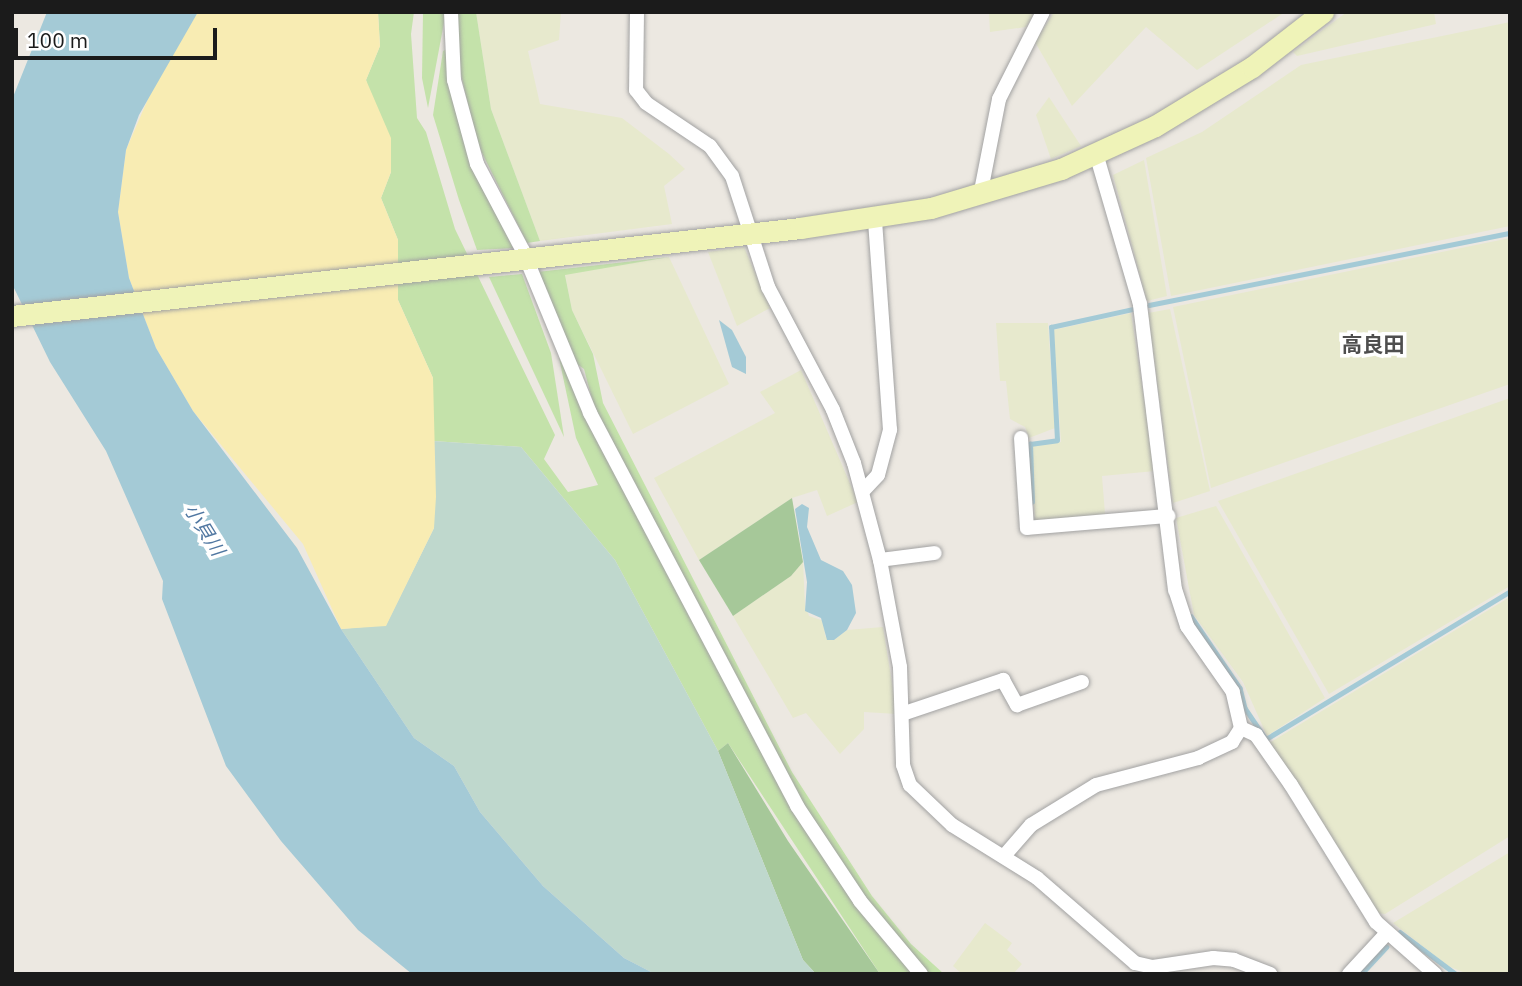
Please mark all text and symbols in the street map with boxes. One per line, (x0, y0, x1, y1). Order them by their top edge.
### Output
scale bar (18, 14, 220, 58)
text: 100 m (27, 26, 88, 54)
district label: 高良田 (1342, 331, 1404, 357)
water label: 小貝川 (179, 500, 229, 560)

